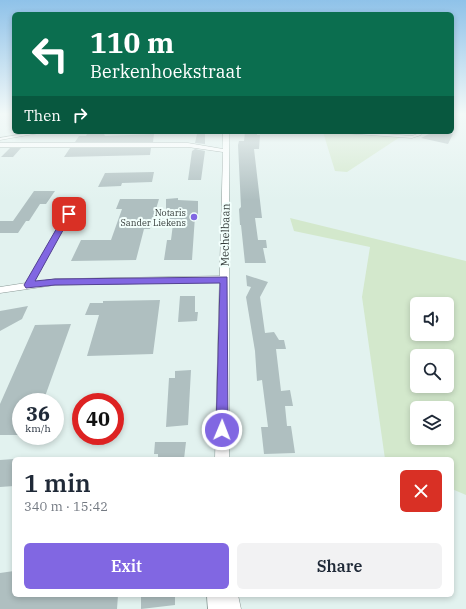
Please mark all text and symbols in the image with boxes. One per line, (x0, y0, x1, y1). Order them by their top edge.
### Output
text: 110 m (90, 24, 174, 61)
icon: left (24, 28, 76, 80)
text: Berkenhoekstraat (90, 60, 242, 83)
icon: right (69, 104, 91, 126)
text: Then (24, 106, 61, 125)
pin (52, 197, 86, 231)
icon: arrive (58, 203, 80, 225)
street label: Mechelbaan (217, 203, 233, 267)
place label: Notaris Sander Liekens (121, 207, 186, 228)
marker: Notaris Sander Liekens (189, 212, 199, 222)
map controls (410, 297, 454, 445)
button: sound (410, 297, 454, 341)
button: search (410, 349, 454, 393)
speed limit sign: 40 (72, 393, 124, 445)
text: 36 (26, 400, 50, 427)
button: layers (410, 401, 454, 445)
position arrow (201, 409, 243, 451)
text: km/h (25, 422, 51, 435)
text: 1 min (24, 467, 91, 499)
button: close (400, 470, 442, 512)
text: 340 m · 15:42 (24, 498, 108, 515)
button: Exit (24, 543, 229, 589)
button: Share (237, 543, 442, 589)

